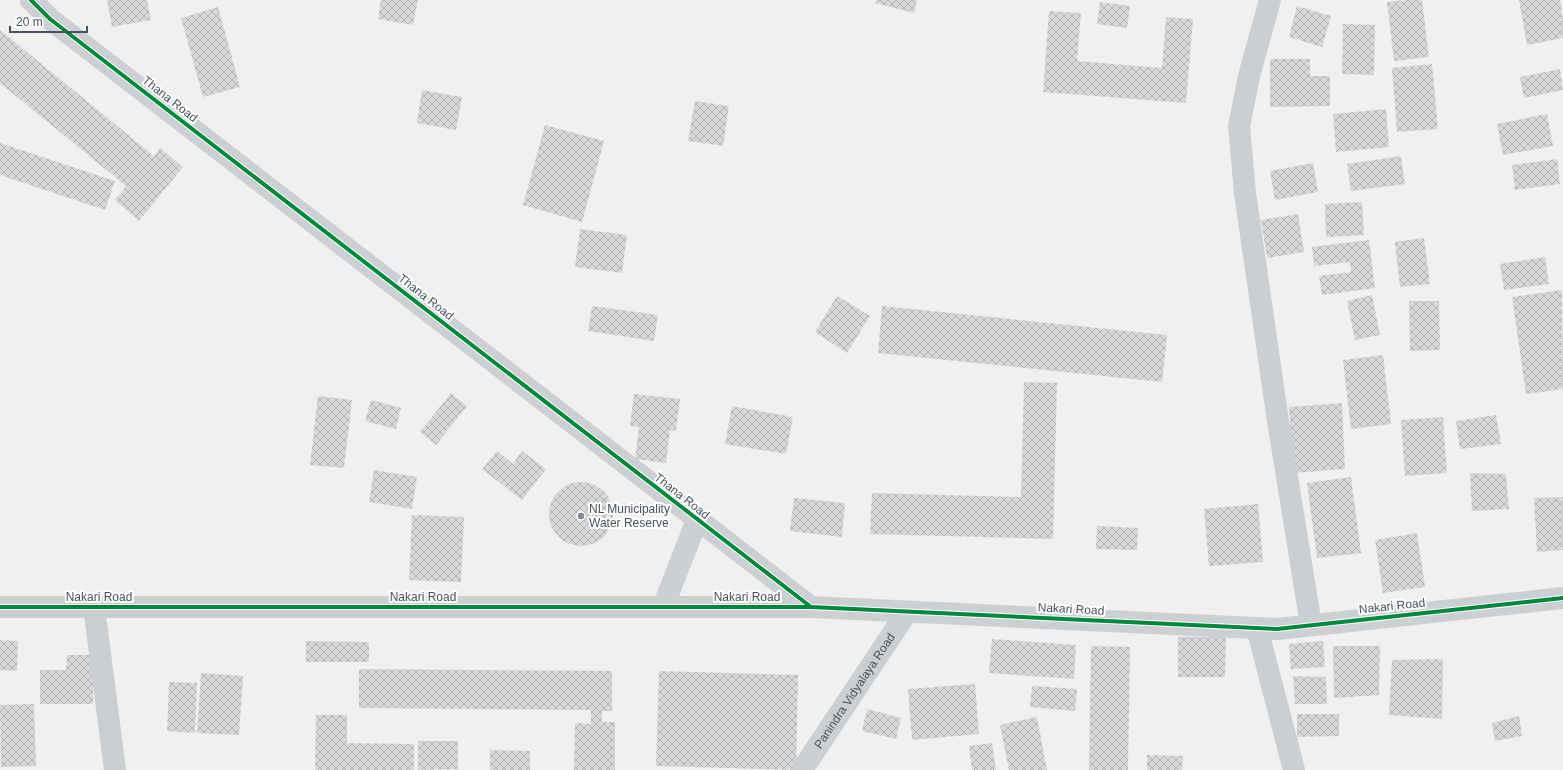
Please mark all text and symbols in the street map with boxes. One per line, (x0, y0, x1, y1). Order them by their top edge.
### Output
scale bar (10, 8, 87, 34)
text: 20 m (16, 15, 43, 29)
street label: Thana Road (140, 73, 200, 125)
street label: Thana Road (396, 271, 456, 323)
street label: Thana Road (652, 470, 712, 522)
place label: NL Municipality Water Reserve (589, 502, 670, 530)
marker: NL Municipality Water Reserve (576, 511, 586, 521)
street label: Nakari Road (66, 590, 132, 604)
street label: Nakari Road (390, 590, 456, 604)
street label: Nakari Road (714, 590, 780, 604)
street label: Nakari Road (1358, 596, 1426, 616)
street label: Nakari Road (1037, 600, 1105, 618)
street label: Panindra Vidyalaya Road (811, 631, 898, 751)

